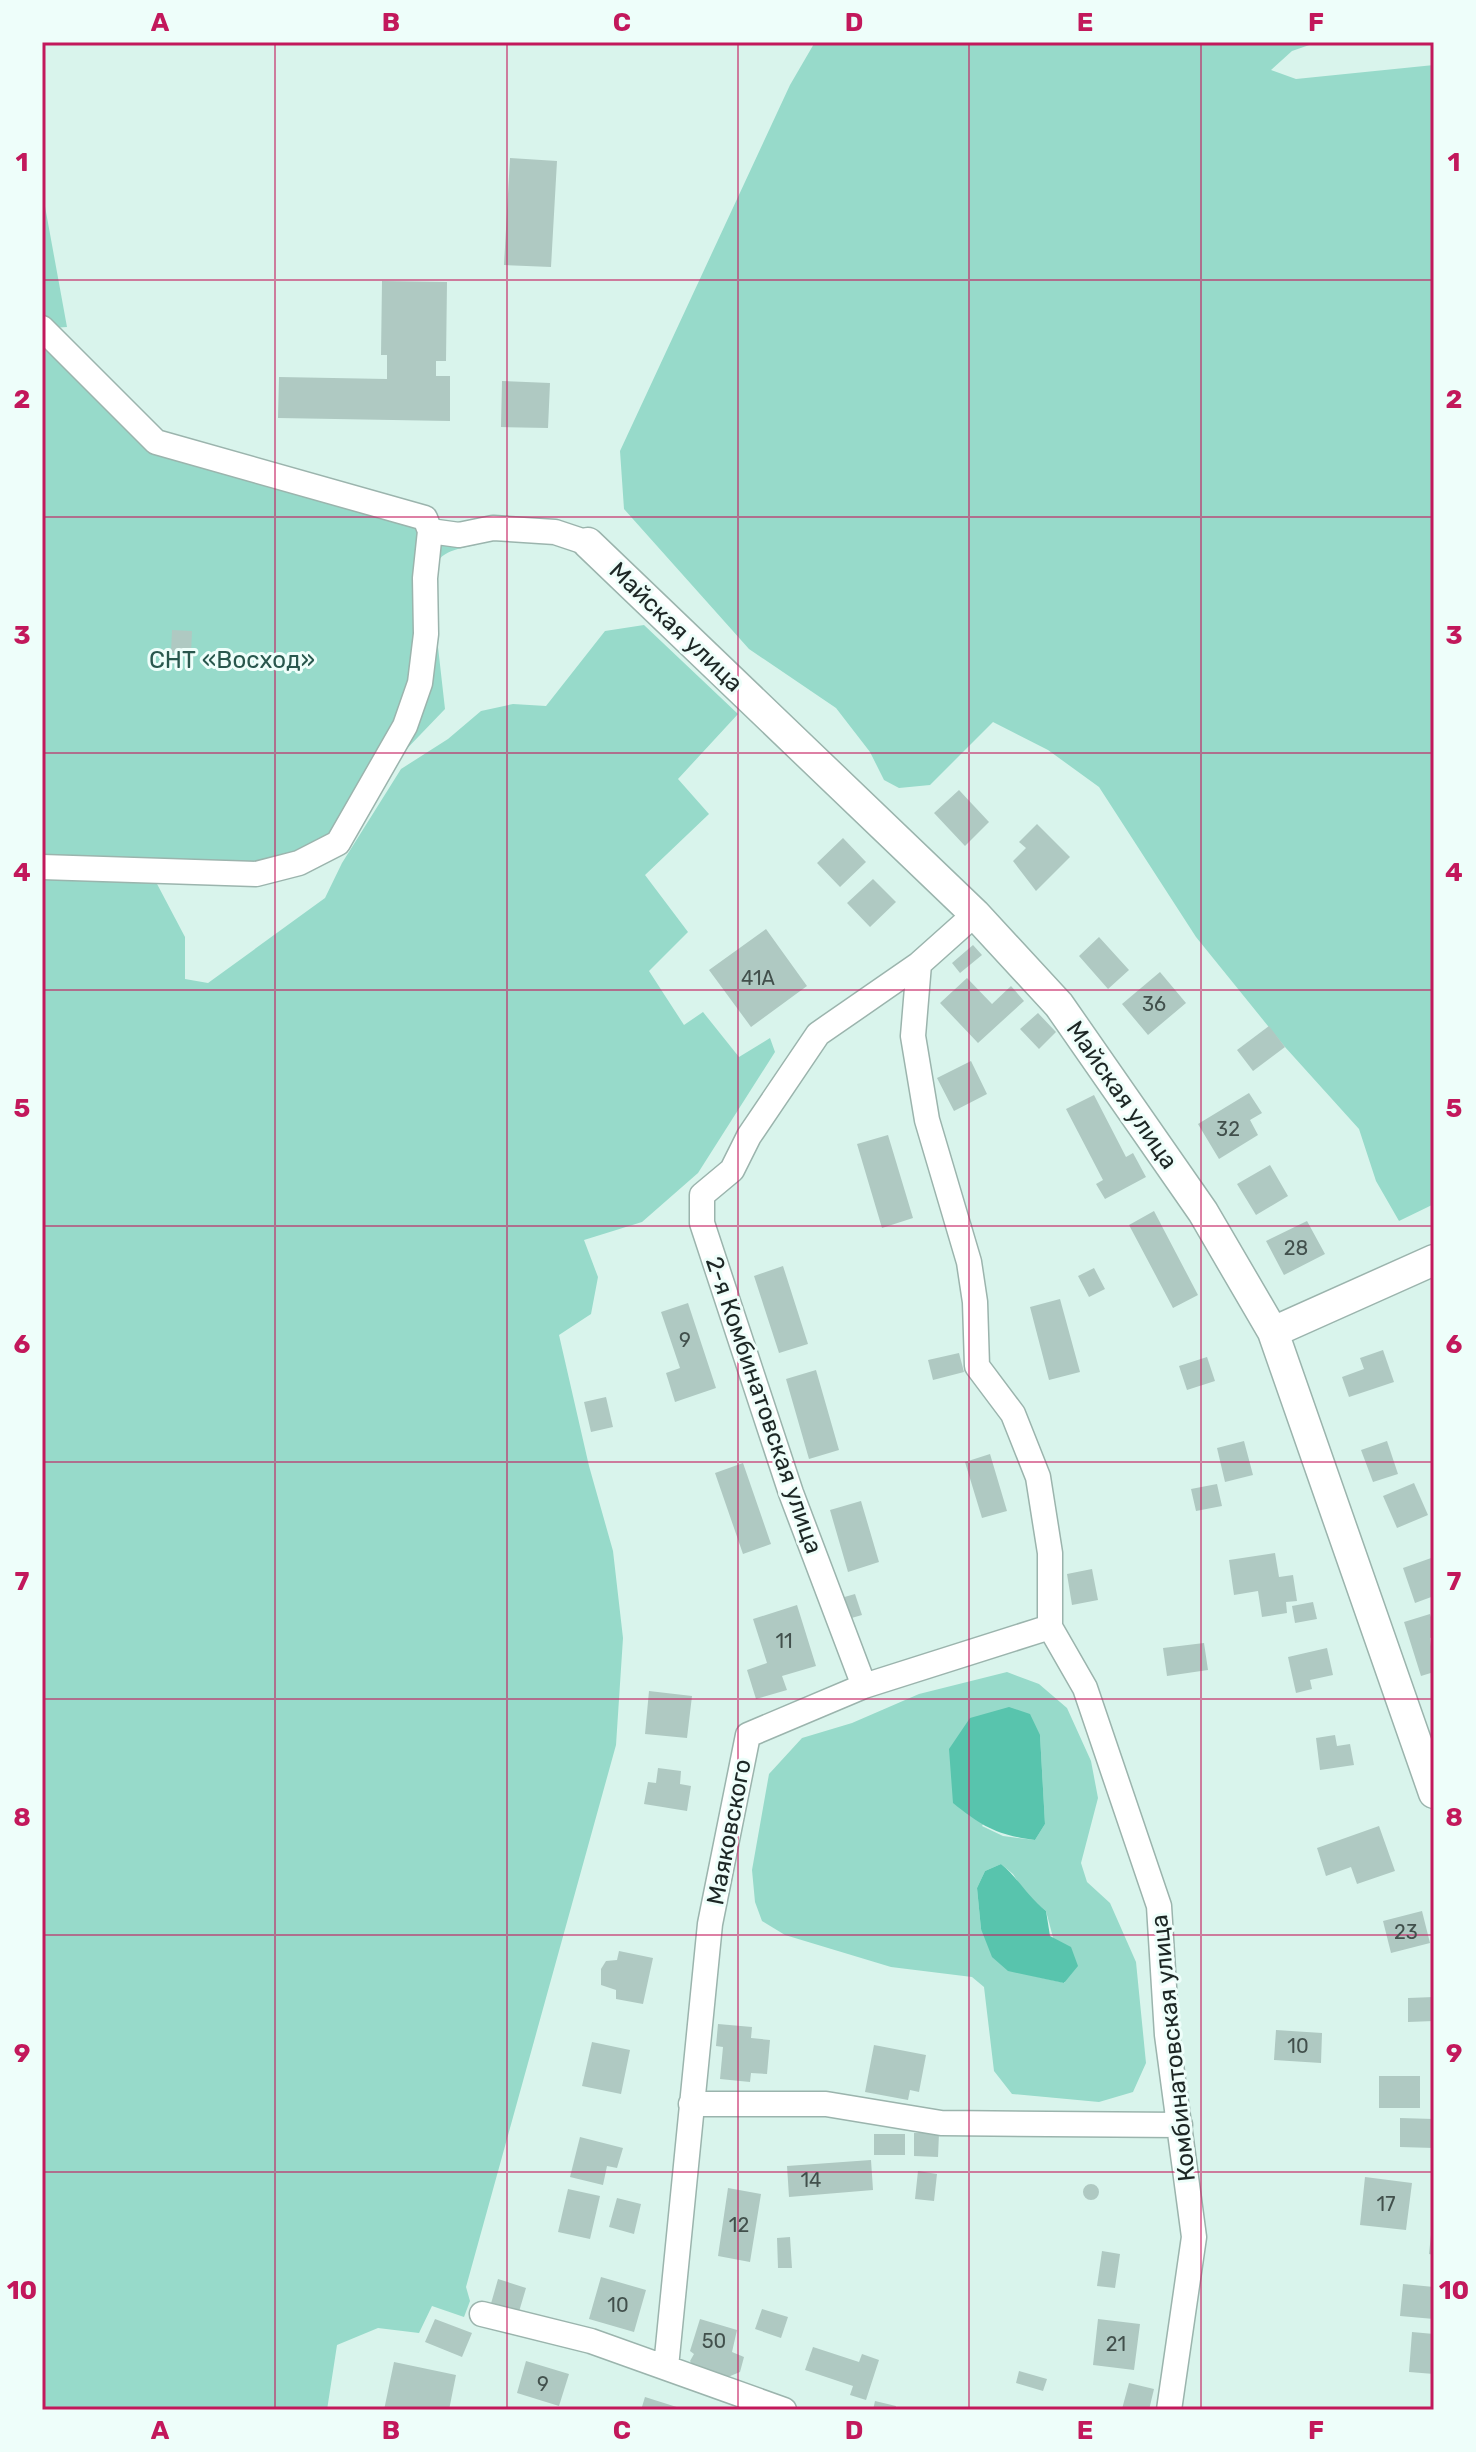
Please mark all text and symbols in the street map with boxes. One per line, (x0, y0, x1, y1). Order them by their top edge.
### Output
text: A (151, 7, 170, 38)
text: B (382, 7, 400, 38)
text: C (613, 7, 631, 38)
text: D (845, 7, 863, 38)
text: E (1077, 7, 1093, 38)
text: F (1308, 7, 1324, 38)
text: 1 (16, 147, 28, 178)
text: 1 (1448, 147, 1460, 178)
text: 2 (14, 384, 30, 415)
text: 2 (1446, 384, 1462, 415)
street label: Майская улица (604, 556, 748, 698)
text: 3 (13, 620, 31, 651)
text: 3 (1445, 620, 1463, 651)
park label: СНТ «Восход» (149, 646, 315, 674)
text: 4 (13, 857, 31, 888)
text: 4 (1445, 857, 1463, 888)
house number: 41А (741, 966, 775, 990)
house number: 36 (1142, 992, 1166, 1016)
street label: Майская улица (1061, 1016, 1183, 1174)
text: 5 (14, 1093, 30, 1124)
text: 5 (1446, 1093, 1462, 1124)
house number: 32 (1216, 1117, 1240, 1141)
house number: 28 (1284, 1236, 1308, 1260)
street label: 2-я Комбинатовская улица (700, 1253, 828, 1557)
house number: 9 (679, 1328, 691, 1352)
text: 6 (14, 1329, 31, 1360)
text: 6 (1446, 1329, 1463, 1360)
text: 7 (15, 1566, 30, 1597)
text: 7 (1447, 1566, 1462, 1597)
house number: 11 (775, 1629, 793, 1653)
street label: Маяковского (701, 1757, 757, 1907)
text: 8 (13, 1802, 31, 1833)
text: 8 (1445, 1802, 1463, 1833)
street label: Комбинатовская улица (1145, 1913, 1201, 2183)
house number: 23 (1394, 1920, 1418, 1944)
house number: 10 (1287, 2034, 1309, 2058)
text: 9 (14, 2038, 30, 2069)
text: 9 (1446, 2038, 1462, 2069)
house number: 14 (801, 2168, 821, 2192)
house number: 17 (1377, 2192, 1395, 2216)
house number: 12 (729, 2213, 749, 2237)
text: 10 (7, 2275, 37, 2306)
text: 10 (1439, 2275, 1469, 2306)
house number: 10 (607, 2293, 629, 2317)
house number: 50 (702, 2329, 726, 2353)
house number: 21 (1106, 2332, 1126, 2356)
house number: 9 (537, 2372, 549, 2396)
text: A (151, 2415, 170, 2446)
text: B (382, 2415, 400, 2446)
text: C (613, 2415, 631, 2446)
text: D (845, 2415, 863, 2446)
text: E (1077, 2415, 1093, 2446)
text: F (1308, 2415, 1324, 2446)

